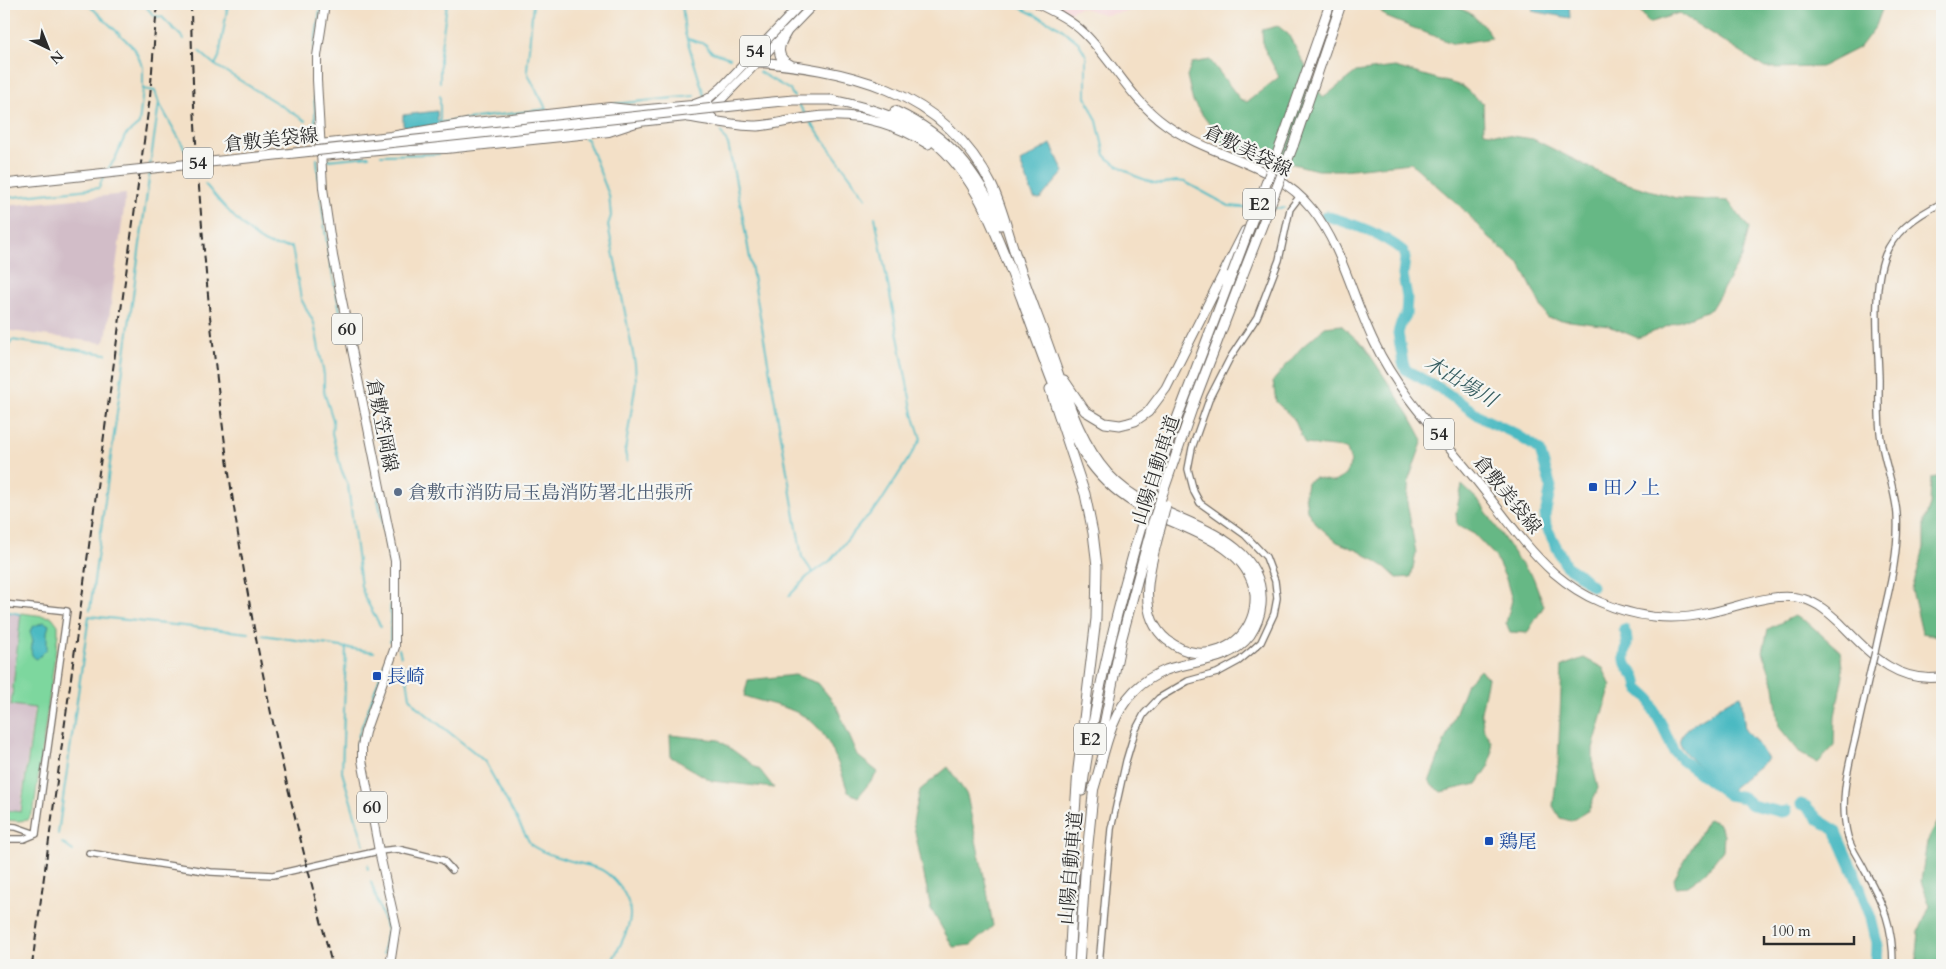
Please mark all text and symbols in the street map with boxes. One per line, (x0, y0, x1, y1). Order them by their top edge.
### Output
north arrow (22, 22, 72, 72)
road number: 54 (740, 36, 770, 66)
text: N (46, 46, 67, 68)
street label: 倉敷美袋線 (1199, 118, 1296, 183)
street label: 倉敷美袋線 (222, 122, 320, 158)
road number: 54 (183, 148, 213, 178)
road number: E2 (1243, 188, 1275, 220)
road number: 60 (332, 314, 362, 344)
water label: 木出場川 (1420, 349, 1504, 415)
street label: 倉敷笠岡線 (360, 376, 404, 474)
street label: 山陽自動車道 (1126, 412, 1186, 529)
road number: 54 (1424, 418, 1454, 449)
street label: 倉敷美袋線 (1467, 450, 1547, 540)
place label: 田ノ上 (1603, 475, 1660, 501)
place label: 倉敷市消防局玉島消防署北出張所 (408, 480, 693, 506)
marker: 田ノ上 (1587, 481, 1599, 493)
marker: 倉敷市消防局玉島消防署北出張所 (392, 486, 404, 498)
place label: 長崎 (387, 664, 425, 690)
marker: 長崎 (371, 670, 383, 682)
road number: E2 (1074, 724, 1106, 754)
road number: 60 (357, 792, 387, 822)
street label: 山陽自動車道 (1053, 810, 1089, 926)
place label: 鶏尾 (1499, 829, 1537, 855)
marker: 鶏尾 (1483, 835, 1495, 847)
scale bar (1764, 914, 1854, 946)
text: 100 m (1771, 921, 1811, 941)

